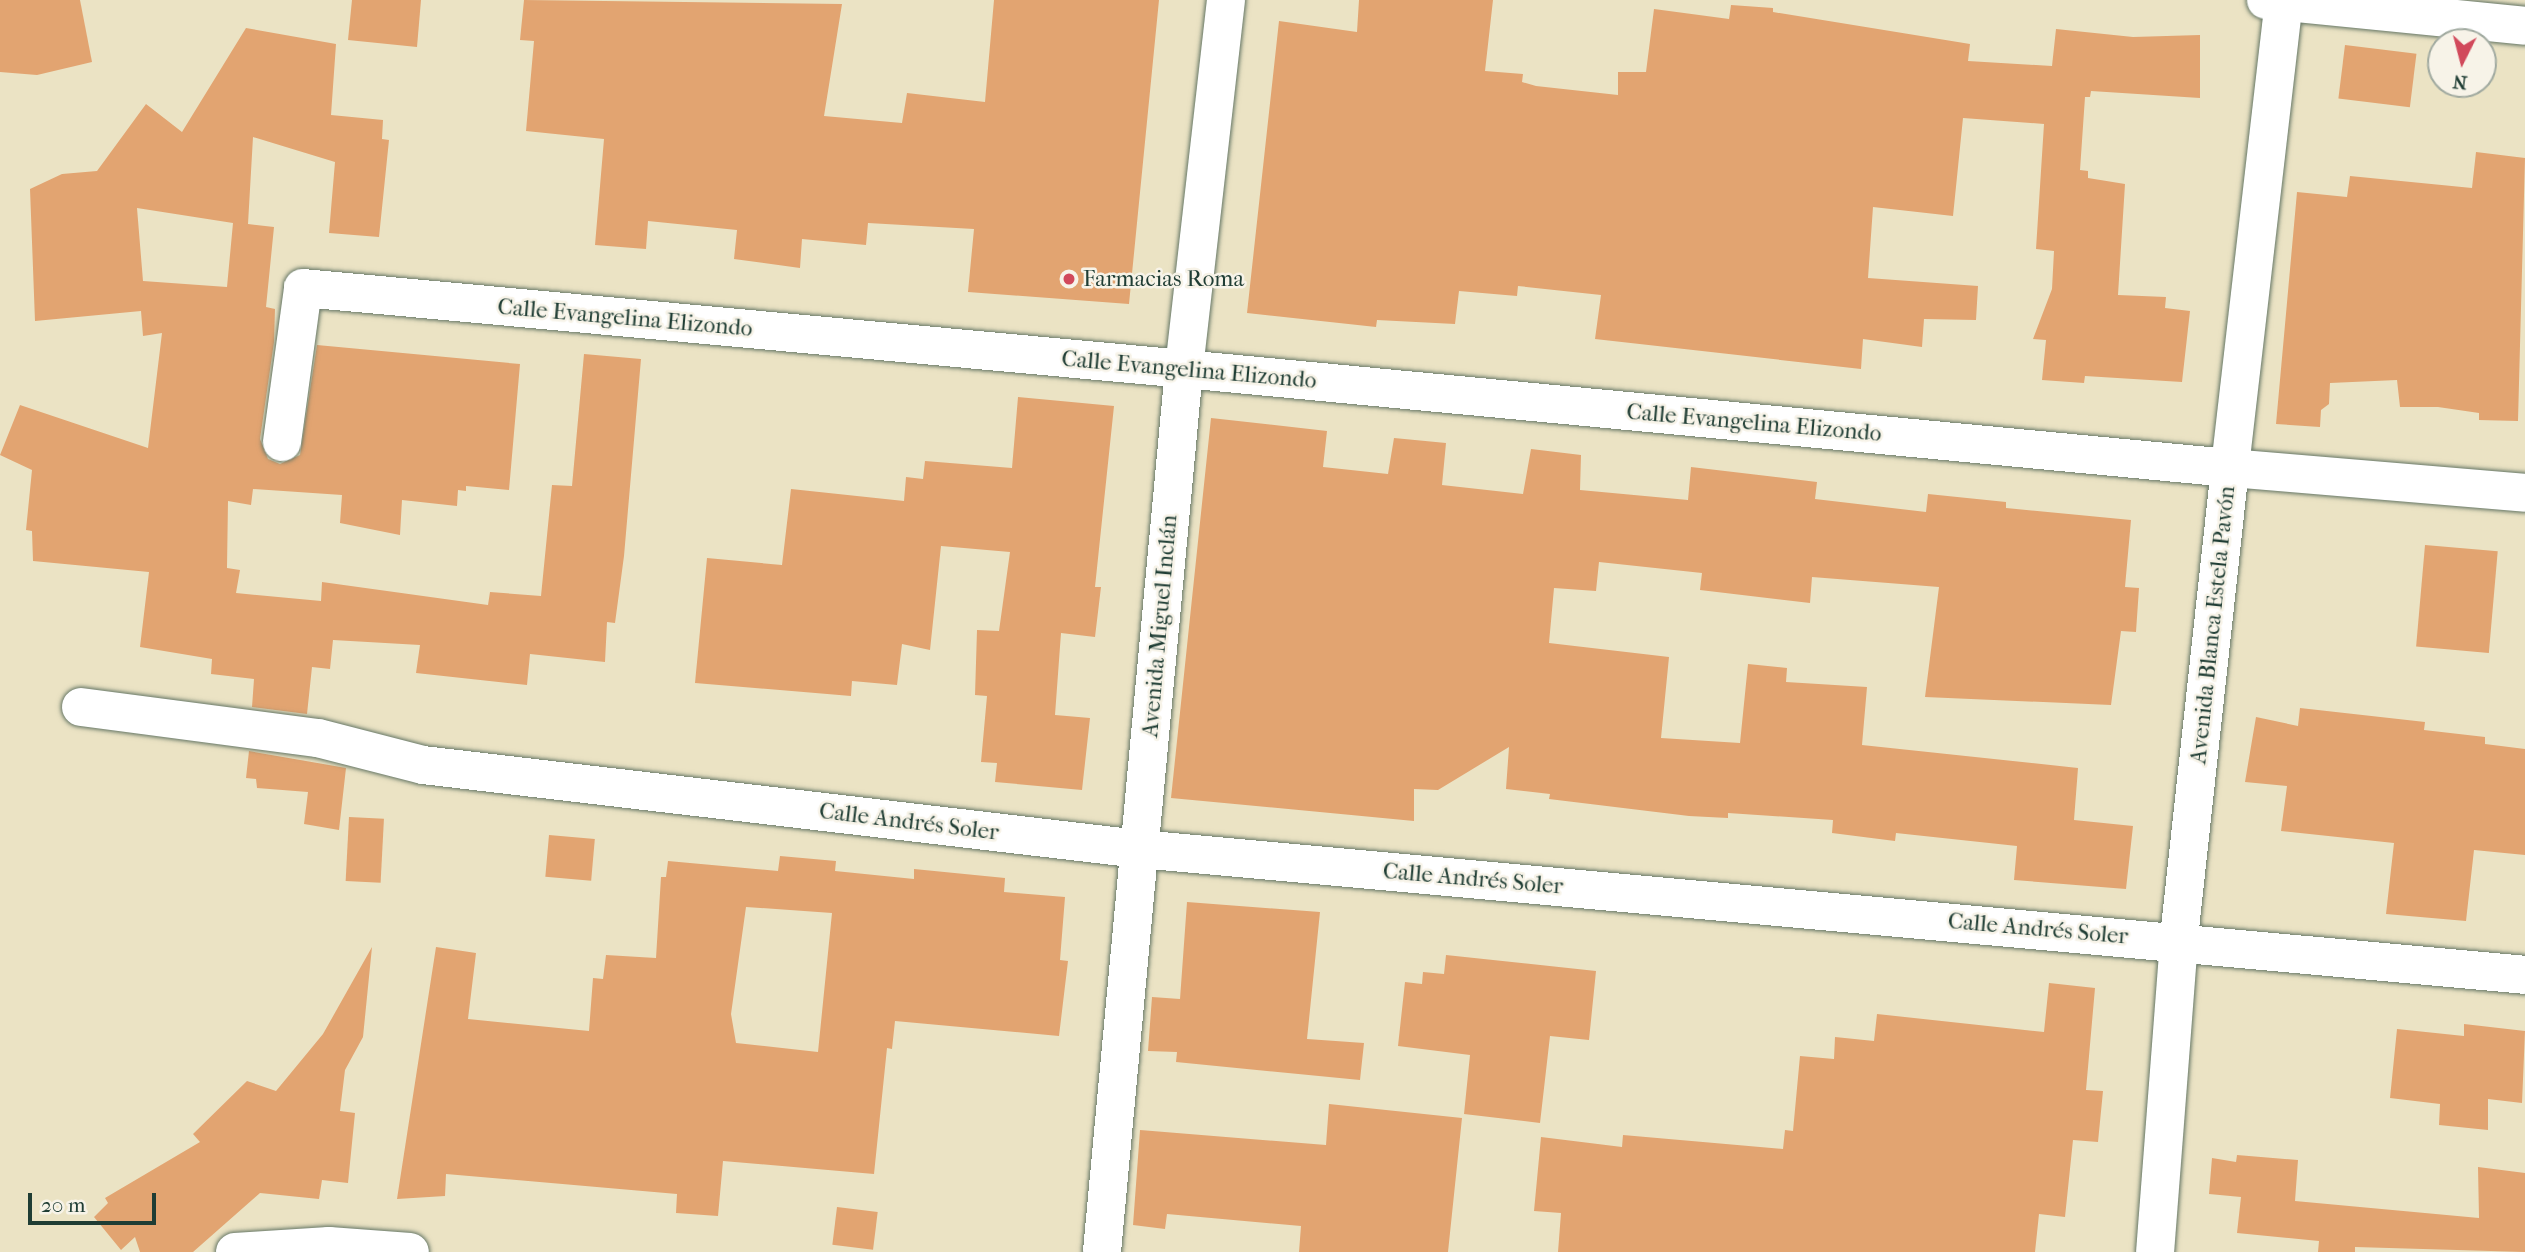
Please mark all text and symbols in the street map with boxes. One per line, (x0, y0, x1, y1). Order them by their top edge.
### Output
north arrow (2427, 28, 2497, 98)
text: N (2452, 70, 2468, 94)
place label: Farmacias Roma (1083, 265, 1244, 293)
marker: Farmacias Roma (1061, 271, 1077, 287)
street label: Calle Evangelina Elizondo (496, 293, 754, 343)
street label: Calle Evangelina Elizondo (1060, 345, 1318, 395)
street label: Calle Evangelina Elizondo (1625, 398, 1883, 448)
street label: Avenida Blanca Estela Pavón (2185, 485, 2241, 765)
street label: Avenida Miguel Inclán (1137, 513, 1183, 739)
street label: Calle Andrés Soler (818, 797, 1000, 847)
street label: Calle Andrés Soler (1382, 857, 1564, 901)
street label: Calle Andrés Soler (1947, 907, 2129, 951)
scale bar (32, 1178, 159, 1222)
text: 20 m (41, 1193, 85, 1217)

